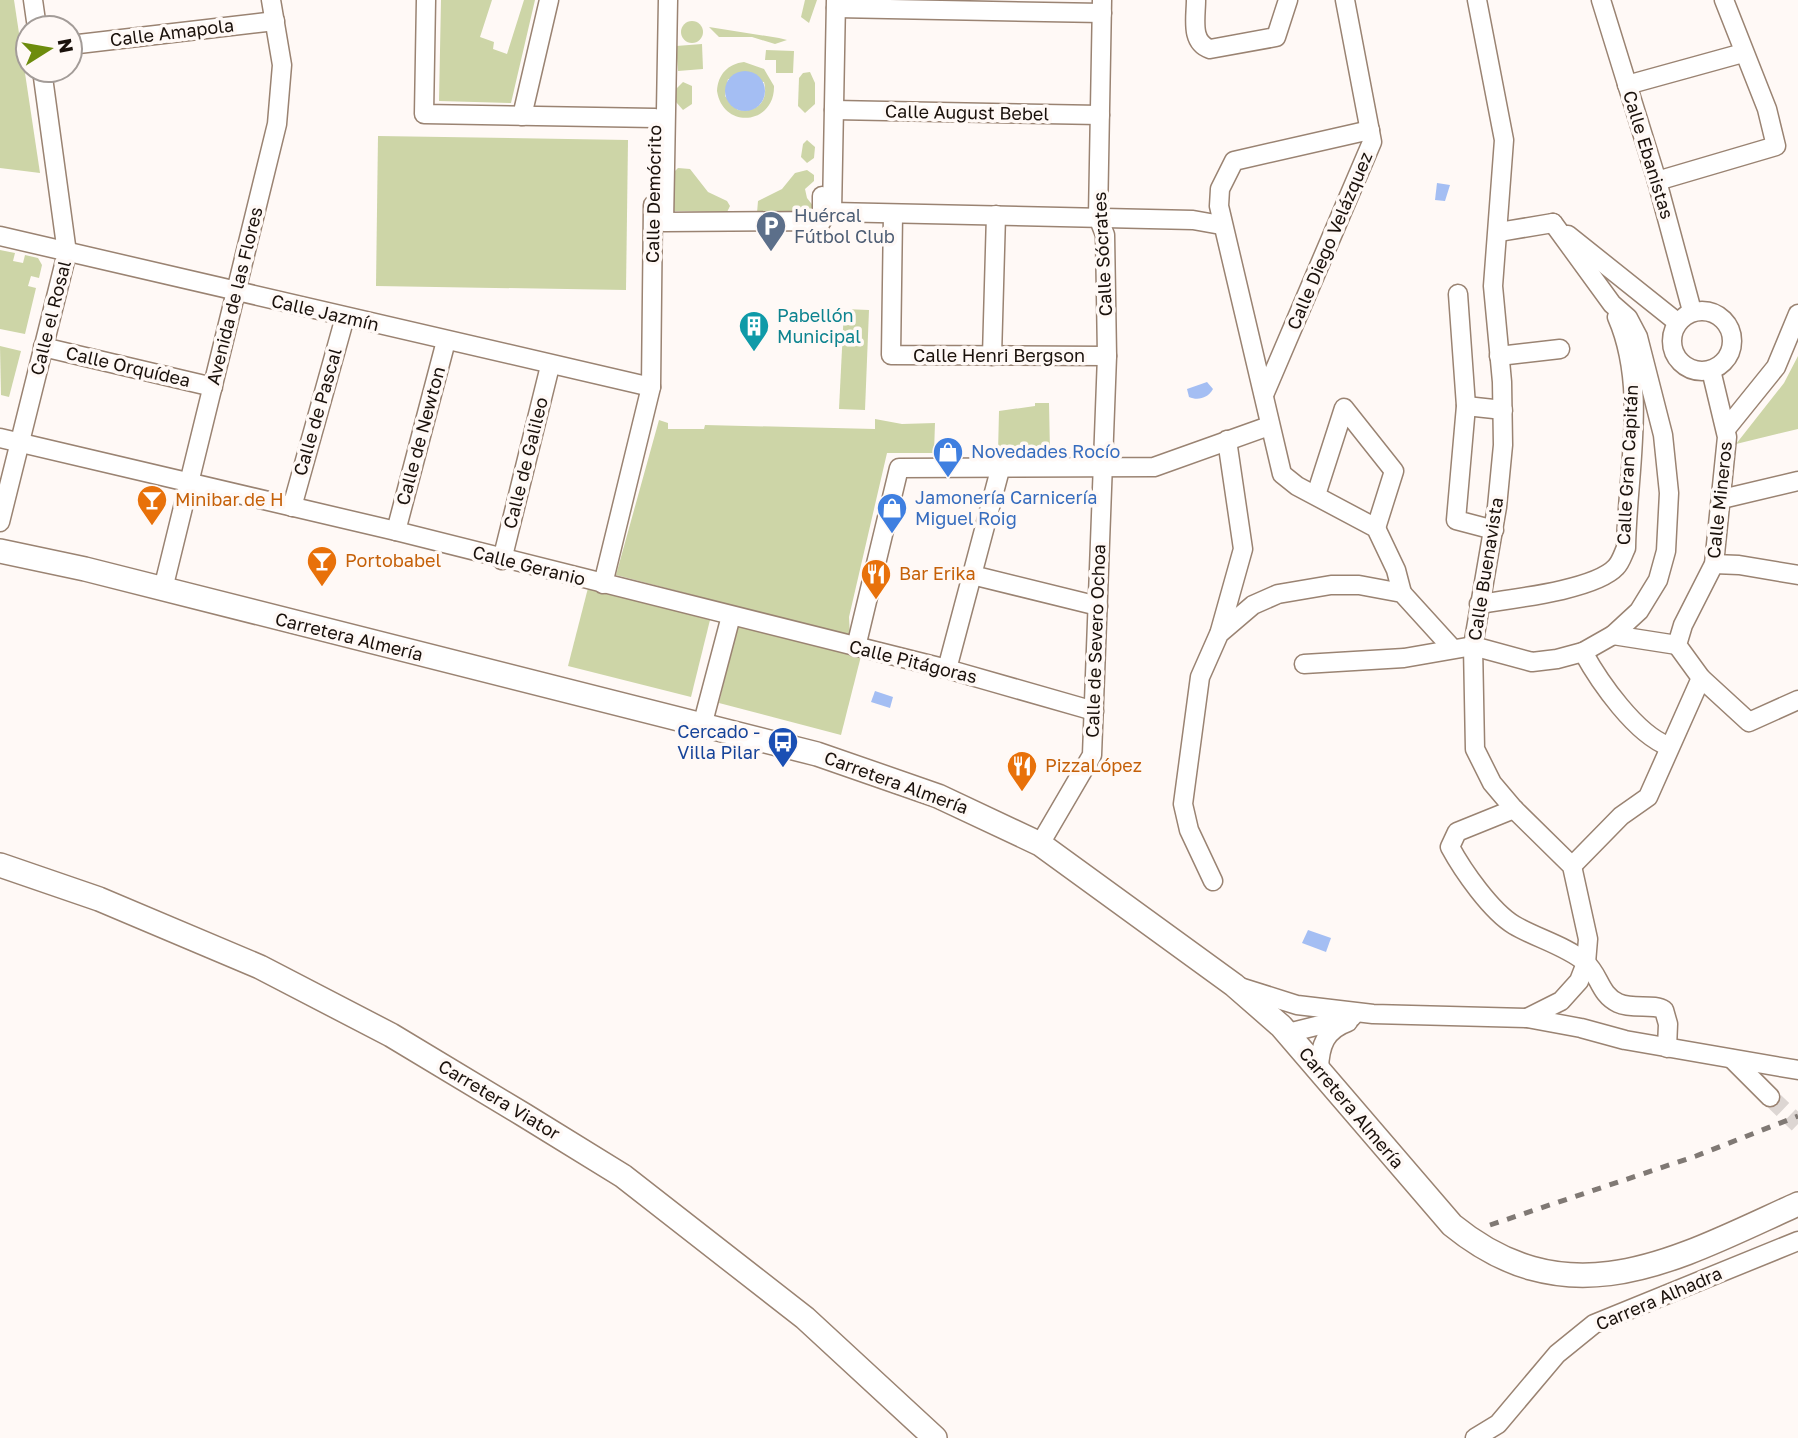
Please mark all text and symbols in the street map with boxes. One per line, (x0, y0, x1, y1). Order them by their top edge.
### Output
street label: Calle Amapola (109, 13, 235, 51)
north arrow (14, 14, 84, 84)
text: N (54, 36, 79, 55)
street label: Calle Ebanistas (1619, 88, 1679, 222)
street label: Calle August Bebel (885, 100, 1050, 124)
street label: Calle Demócrito (641, 125, 665, 263)
street label: Calle Diego Velázquez (1282, 148, 1377, 333)
street label: Calle Sócrates (1088, 191, 1116, 317)
street label: Avenida de las Flores (201, 204, 267, 387)
place label: Huércal Fútbol Club (794, 204, 895, 247)
parking icon: Huércal Fútbol Club (754, 209, 788, 253)
street label: Calle el Rosal (25, 258, 75, 378)
street label: Calle Jazmín (269, 289, 381, 335)
place label: Pabellón Municipal (777, 304, 861, 347)
building icon: Pabellón Municipal (737, 309, 771, 353)
street label: Calle Orquídea (64, 341, 193, 391)
street label: Calle Henri Bergson (913, 344, 1085, 366)
street label: Calle de Pascal (288, 345, 346, 478)
street label: Calle de Newton (391, 364, 449, 507)
street label: Calle Gran Capitán (1612, 384, 1642, 546)
street label: Calle de Galileo (498, 395, 552, 531)
shop icon: Novedades Rocío (931, 435, 965, 479)
place label: Novedades Rocío (971, 440, 1120, 462)
street label: Calle Mineros (1702, 440, 1736, 560)
bar icon: Minibar de H (135, 483, 169, 527)
place label: Jamonería Carnicería Miguel Roig (915, 486, 1098, 529)
place label: Minibar de H (175, 488, 284, 510)
shop icon: Jamonería Carnicería Miguel Roig (875, 491, 909, 535)
street label: Calle Buenavista (1463, 496, 1507, 642)
street label: Calle Geranio (471, 540, 588, 590)
bar icon: Portobabel (305, 544, 339, 588)
street label: Calle de Severo Ochoa (1081, 544, 1109, 738)
place label: Portobabel (345, 549, 442, 571)
restaurant icon: Bar Erika (859, 557, 893, 601)
place label: Bar Erika (899, 562, 976, 584)
street label: Carretera Almería (273, 607, 426, 665)
street label: Calle Pitágoras (847, 634, 980, 688)
place label: Cercado - Villa Pilar (677, 720, 760, 763)
bus stop icon: Cercado - Villa Pilar (766, 725, 800, 769)
street label: Carretera Almería (821, 746, 971, 818)
restaurant icon: PizzaLópez (1005, 749, 1039, 793)
place label: PizzaLópez (1045, 754, 1142, 776)
street label: Carretera Almería (1295, 1042, 1409, 1173)
street label: Carretera Viator (435, 1054, 564, 1144)
street label: Carrera Alhadra (1592, 1262, 1725, 1335)

